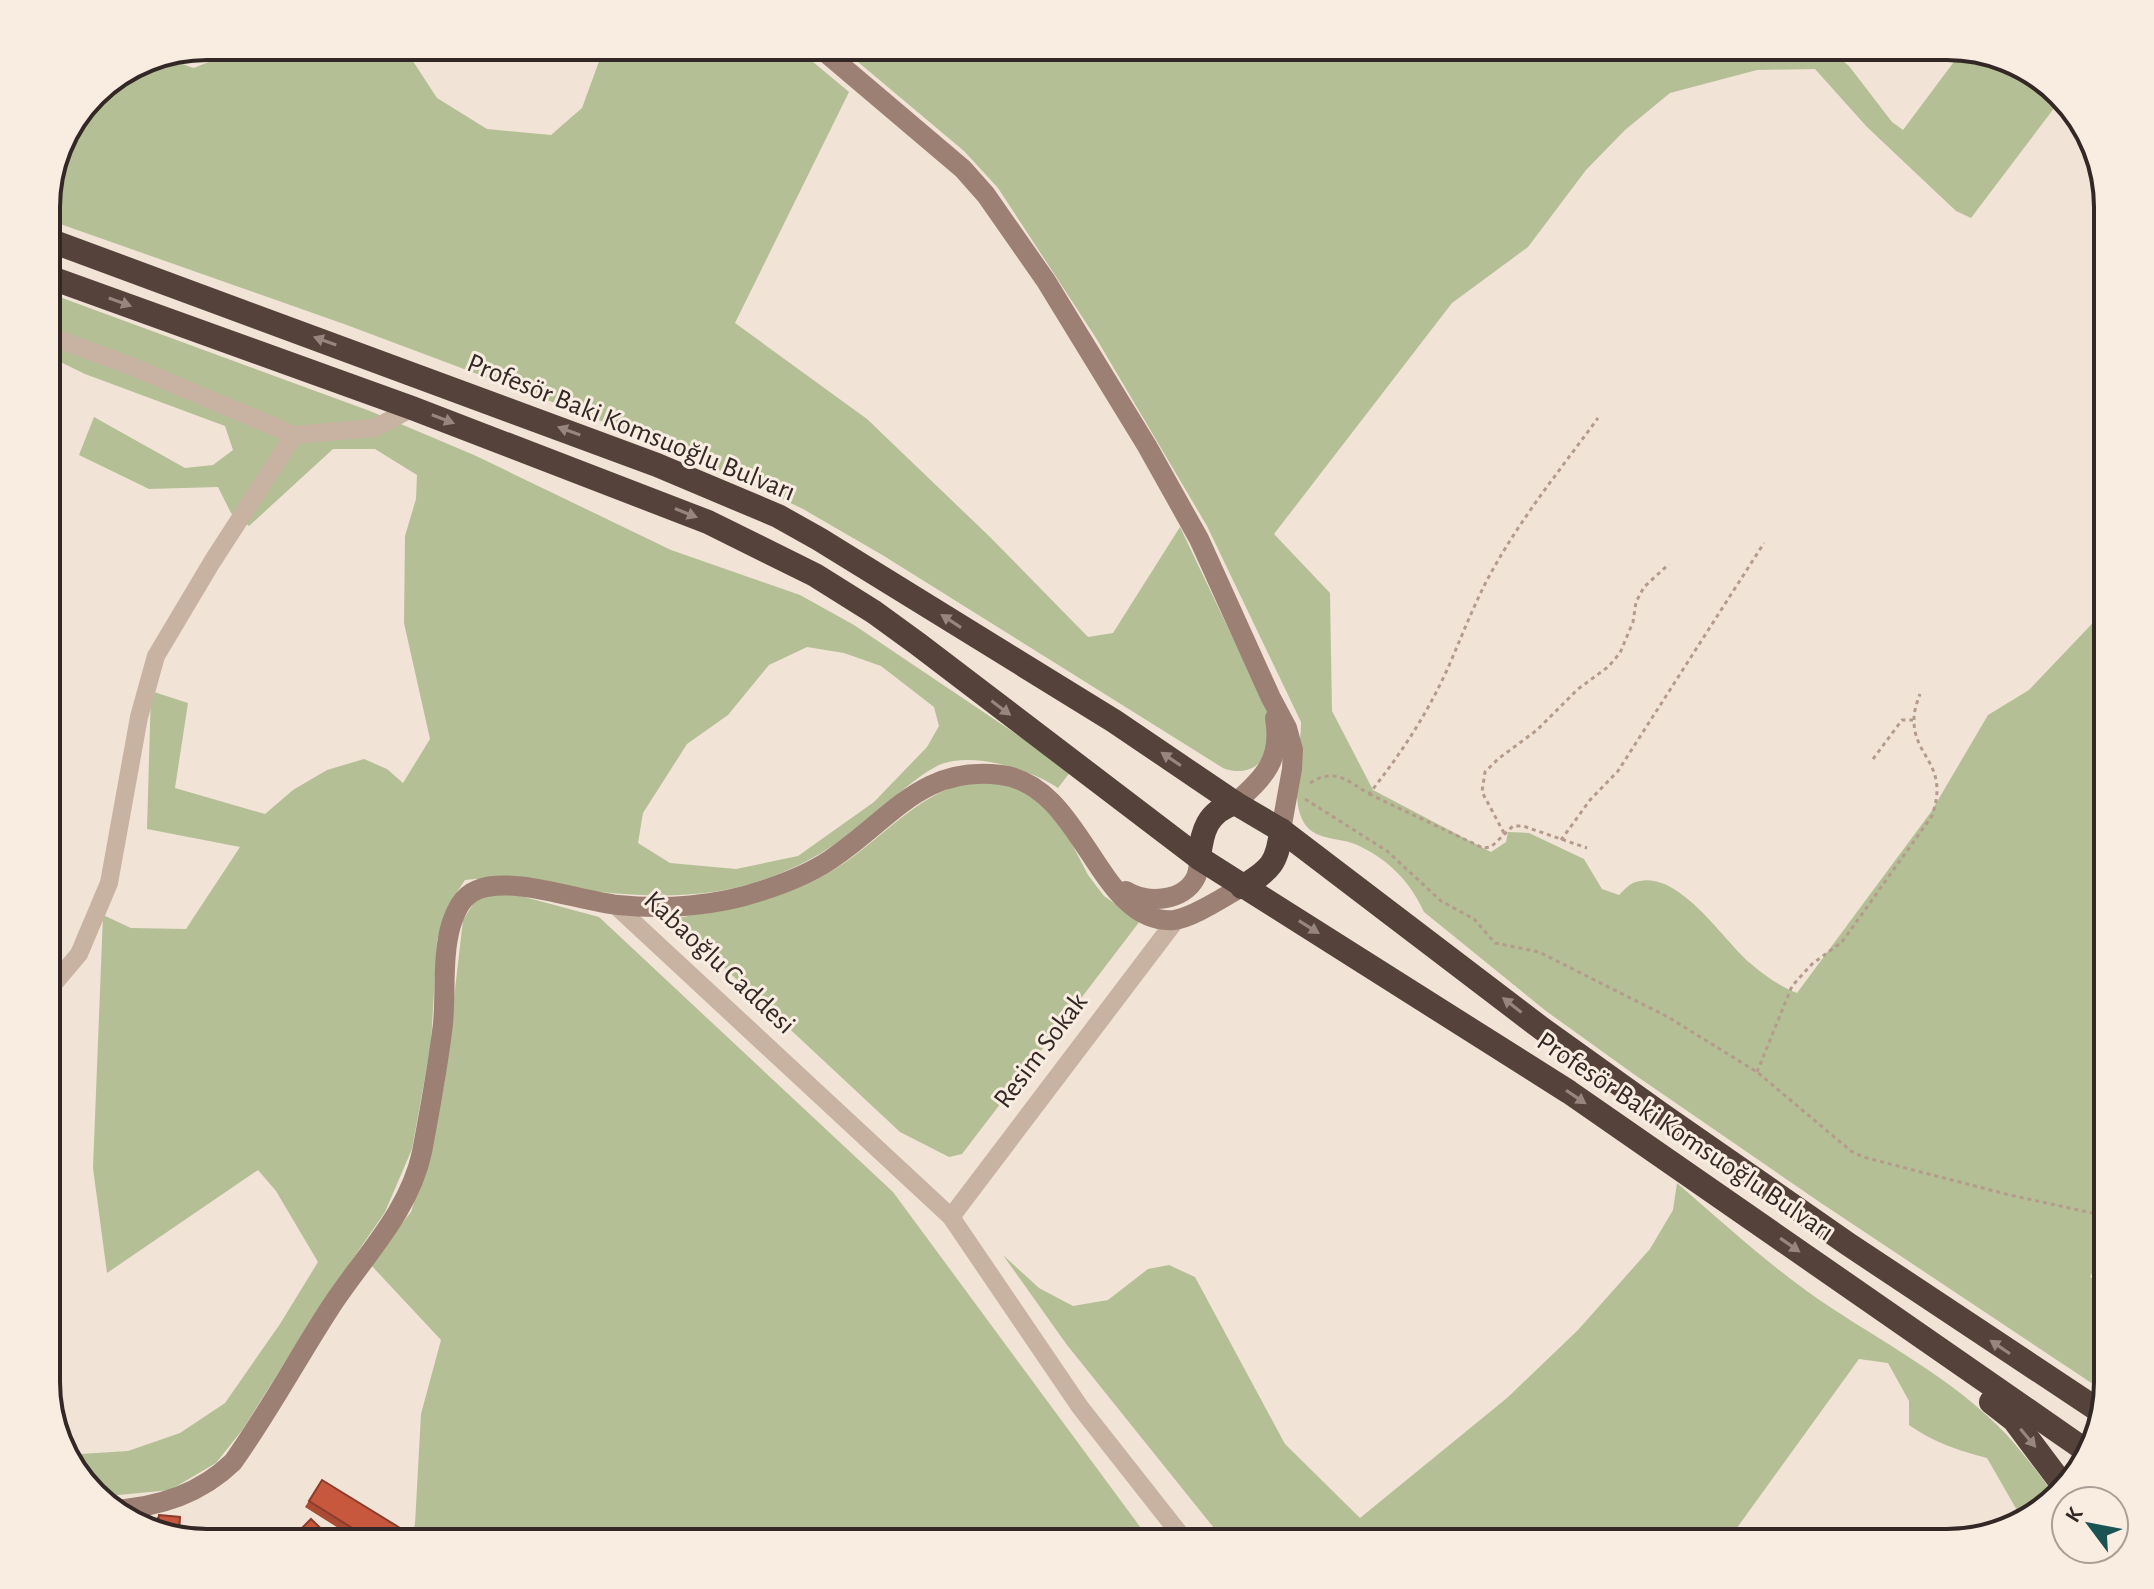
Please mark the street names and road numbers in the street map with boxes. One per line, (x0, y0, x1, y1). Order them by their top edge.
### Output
street label: Profesör Baki Komsuoğlu Bulvarı (463, 349, 799, 507)
street label: Kabaoğlu Caddesi (638, 886, 800, 1040)
street label: Resim Sokak (989, 988, 1093, 1114)
street label: Profesör Baki Komsuoğlu Bulvarı (1532, 1027, 1838, 1247)

